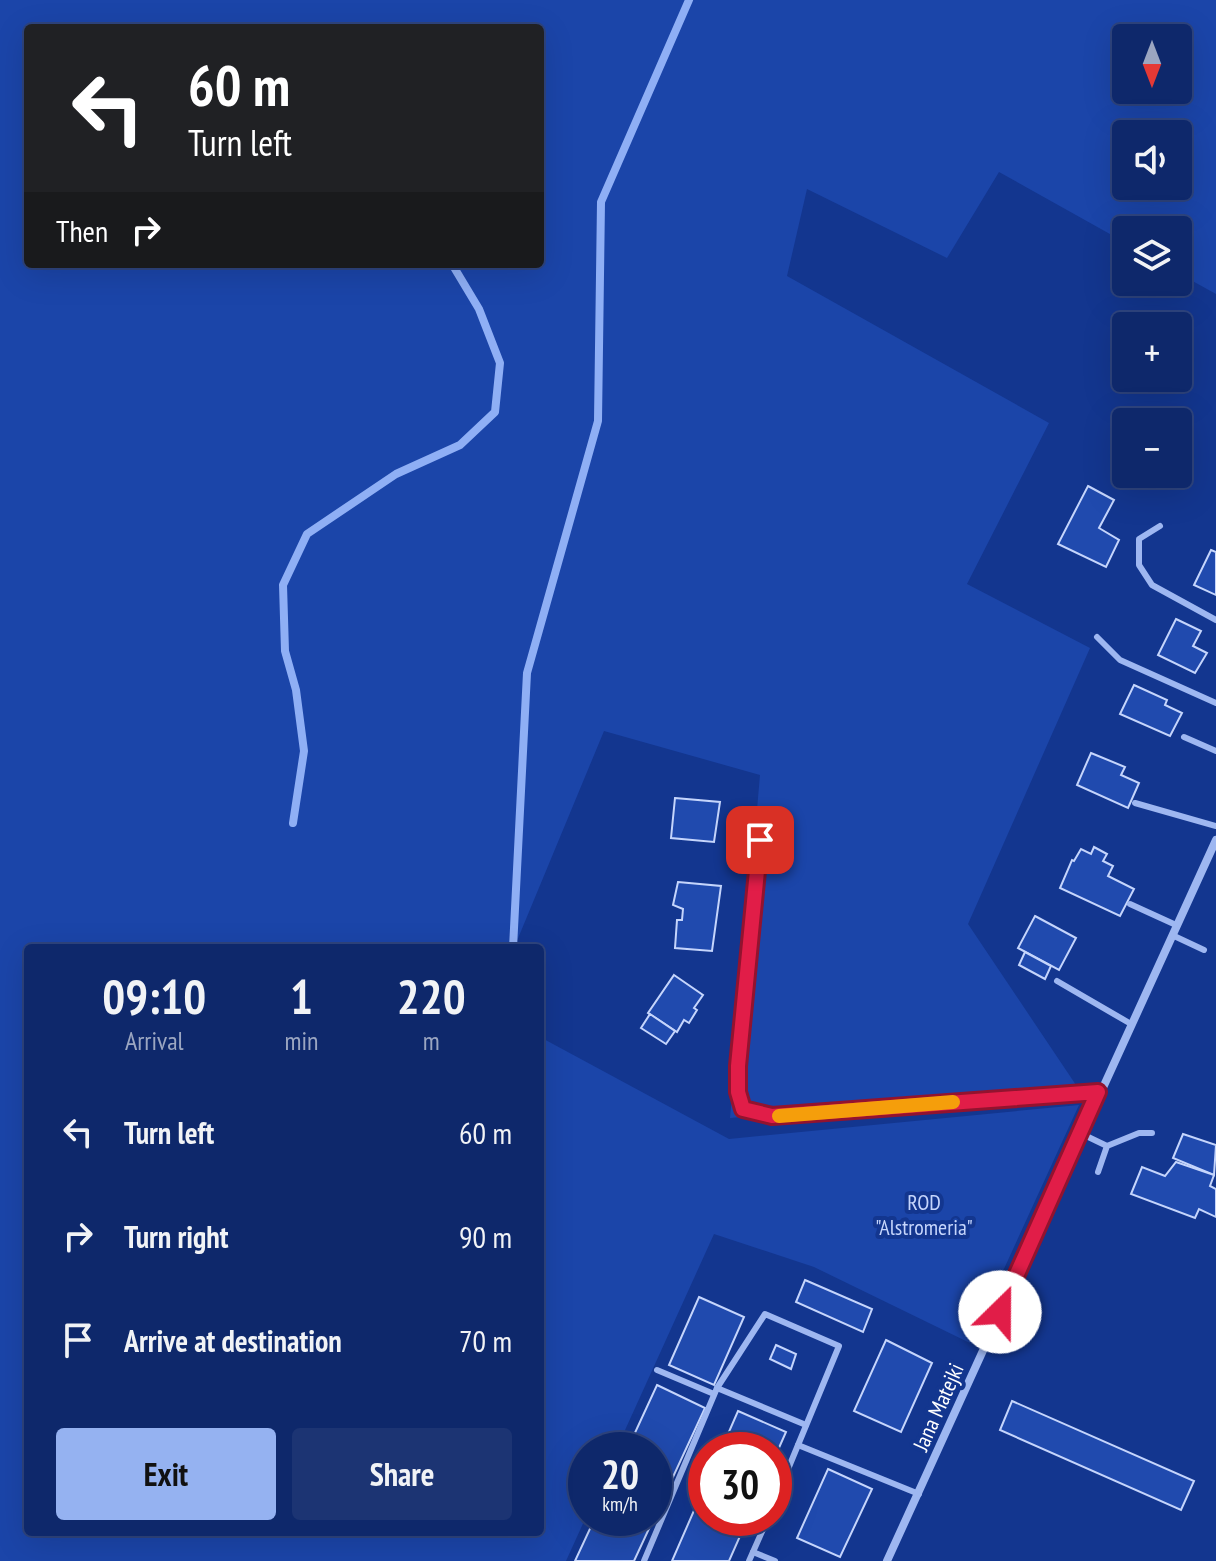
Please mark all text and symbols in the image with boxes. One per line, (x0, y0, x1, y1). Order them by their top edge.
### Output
north arrow (1112, 24, 1192, 104)
map controls (1112, 24, 1192, 488)
text: 60 m (188, 49, 290, 121)
icon: left (56, 56, 160, 160)
text: Turn left (188, 119, 292, 166)
button: sound (1112, 120, 1192, 200)
icon: right (124, 208, 168, 252)
text: Then (56, 211, 108, 250)
button: layers (1112, 216, 1192, 296)
button: + (1112, 312, 1192, 392)
button: − (1112, 408, 1192, 488)
pin (726, 806, 794, 874)
icon: arrive (738, 818, 782, 862)
text: 09:10 (102, 965, 206, 1027)
text: 1 (290, 965, 313, 1027)
text: 220 (397, 965, 466, 1027)
text: Arrival (125, 1024, 184, 1057)
text: min (284, 1024, 318, 1057)
text: m (423, 1024, 440, 1057)
icon: left (56, 1110, 100, 1154)
text: Turn left (124, 1113, 214, 1152)
text: 60 m (459, 1113, 512, 1152)
park label: ROD "Alstromeria" (875, 1188, 973, 1241)
icon: right (56, 1214, 100, 1258)
text: Turn right (124, 1217, 228, 1256)
text: 90 m (459, 1217, 512, 1256)
position arrow (958, 1270, 1042, 1354)
icon: arrive (56, 1318, 100, 1362)
text: Arrive at destination (124, 1321, 342, 1360)
text: 70 m (459, 1321, 512, 1360)
street label: Jana Matejki (906, 1359, 970, 1456)
button: Exit (56, 1428, 276, 1520)
button: Share (292, 1428, 512, 1520)
speed limit sign: 30 (688, 1432, 792, 1536)
text: 20 (601, 1448, 639, 1500)
text: km/h (602, 1491, 638, 1517)

